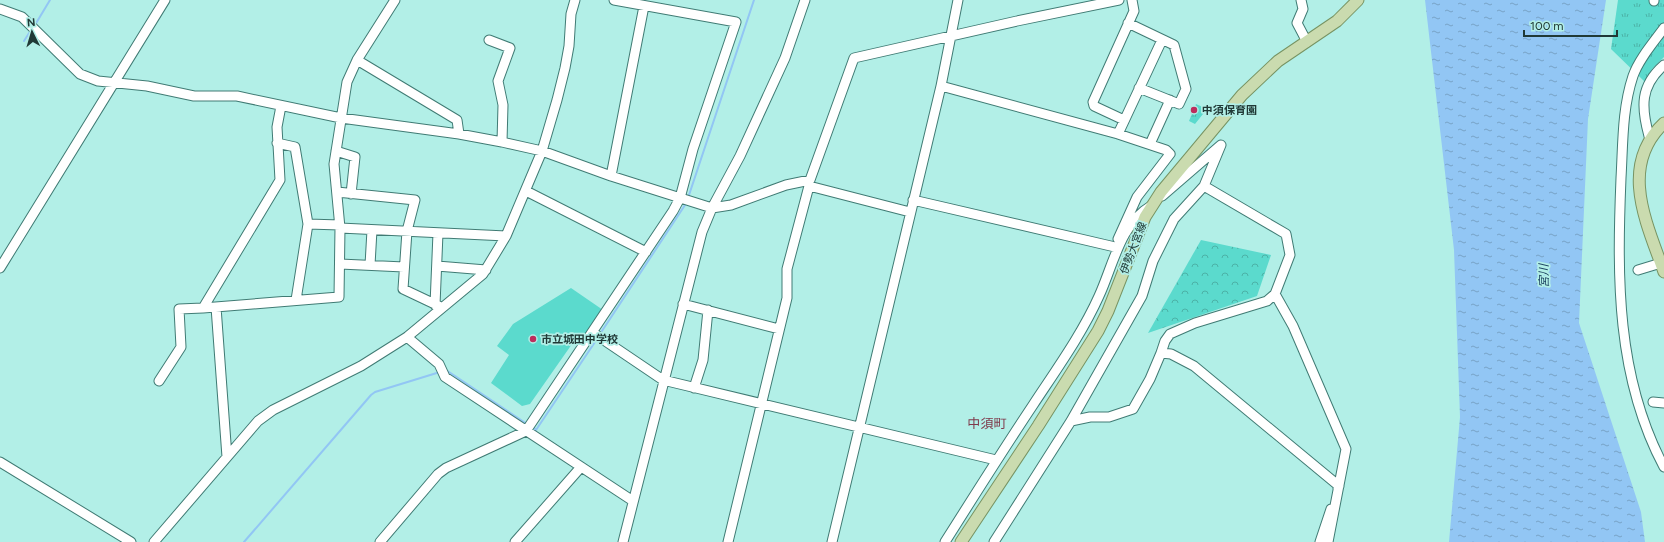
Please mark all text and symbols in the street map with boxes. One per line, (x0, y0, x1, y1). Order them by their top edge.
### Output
north arrow (12, 12, 52, 52)
scale bar (1524, 12, 1617, 38)
text: N (26, 16, 36, 29)
text: 100 m (1530, 19, 1564, 33)
place label: 中須保育園 (1202, 104, 1257, 117)
marker: 中須保育園 (1189, 105, 1199, 115)
street label: 伊勢大宮線 (1118, 220, 1149, 276)
water label: 宮川 (1537, 262, 1551, 288)
place label: 市立城田中学校 (541, 333, 618, 346)
marker: 市立城田中学校 (528, 334, 538, 344)
district label: 中須町 (967, 416, 1007, 431)

